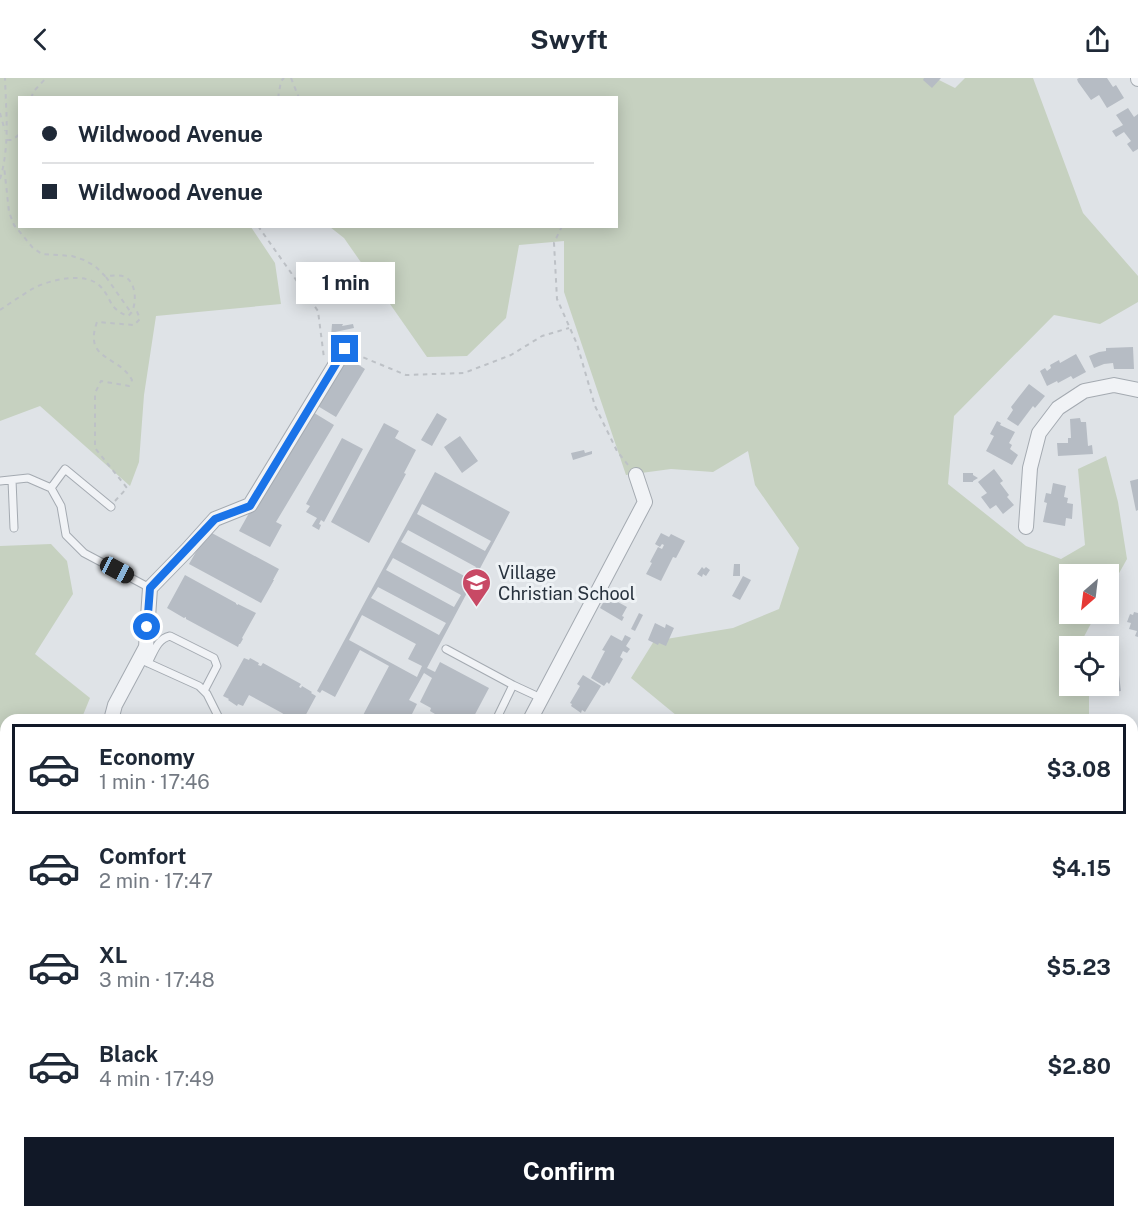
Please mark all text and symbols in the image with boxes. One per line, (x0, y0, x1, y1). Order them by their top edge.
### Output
icon: back (24, 23, 57, 56)
text: Swyft (530, 23, 608, 55)
icon: share (1081, 23, 1114, 56)
text: Wildwood Avenue (78, 121, 263, 147)
text: Wildwood Avenue (78, 179, 263, 205)
callout: 1 min (296, 262, 394, 304)
text: 1 min (321, 271, 370, 295)
route end (331, 335, 358, 362)
car (97, 554, 137, 586)
place label: Village Christian School (498, 562, 635, 604)
north arrow (1059, 564, 1119, 624)
map controls (1059, 564, 1119, 696)
school or university icon: Village Christian School (461, 566, 493, 608)
route start (133, 613, 160, 640)
button: locate (1059, 636, 1119, 696)
icon: car (27, 742, 81, 796)
text: Economy (99, 744, 195, 770)
text: $3.08 (1047, 756, 1111, 782)
text: 1 min · 17:46 (99, 770, 210, 794)
icon: car (27, 841, 81, 895)
text: Comfort (99, 843, 186, 869)
text: $4.15 (1051, 855, 1111, 881)
text: 2 min · 17:47 (99, 869, 213, 893)
icon: car (27, 940, 81, 994)
text: XL (99, 942, 127, 968)
text: $5.23 (1046, 954, 1111, 980)
text: 3 min · 17:48 (99, 968, 215, 992)
icon: car (27, 1039, 81, 1093)
text: Black (99, 1041, 158, 1067)
text: $2.80 (1047, 1053, 1111, 1079)
text: 4 min · 17:49 (99, 1067, 214, 1091)
button: Confirm (24, 1137, 1114, 1206)

